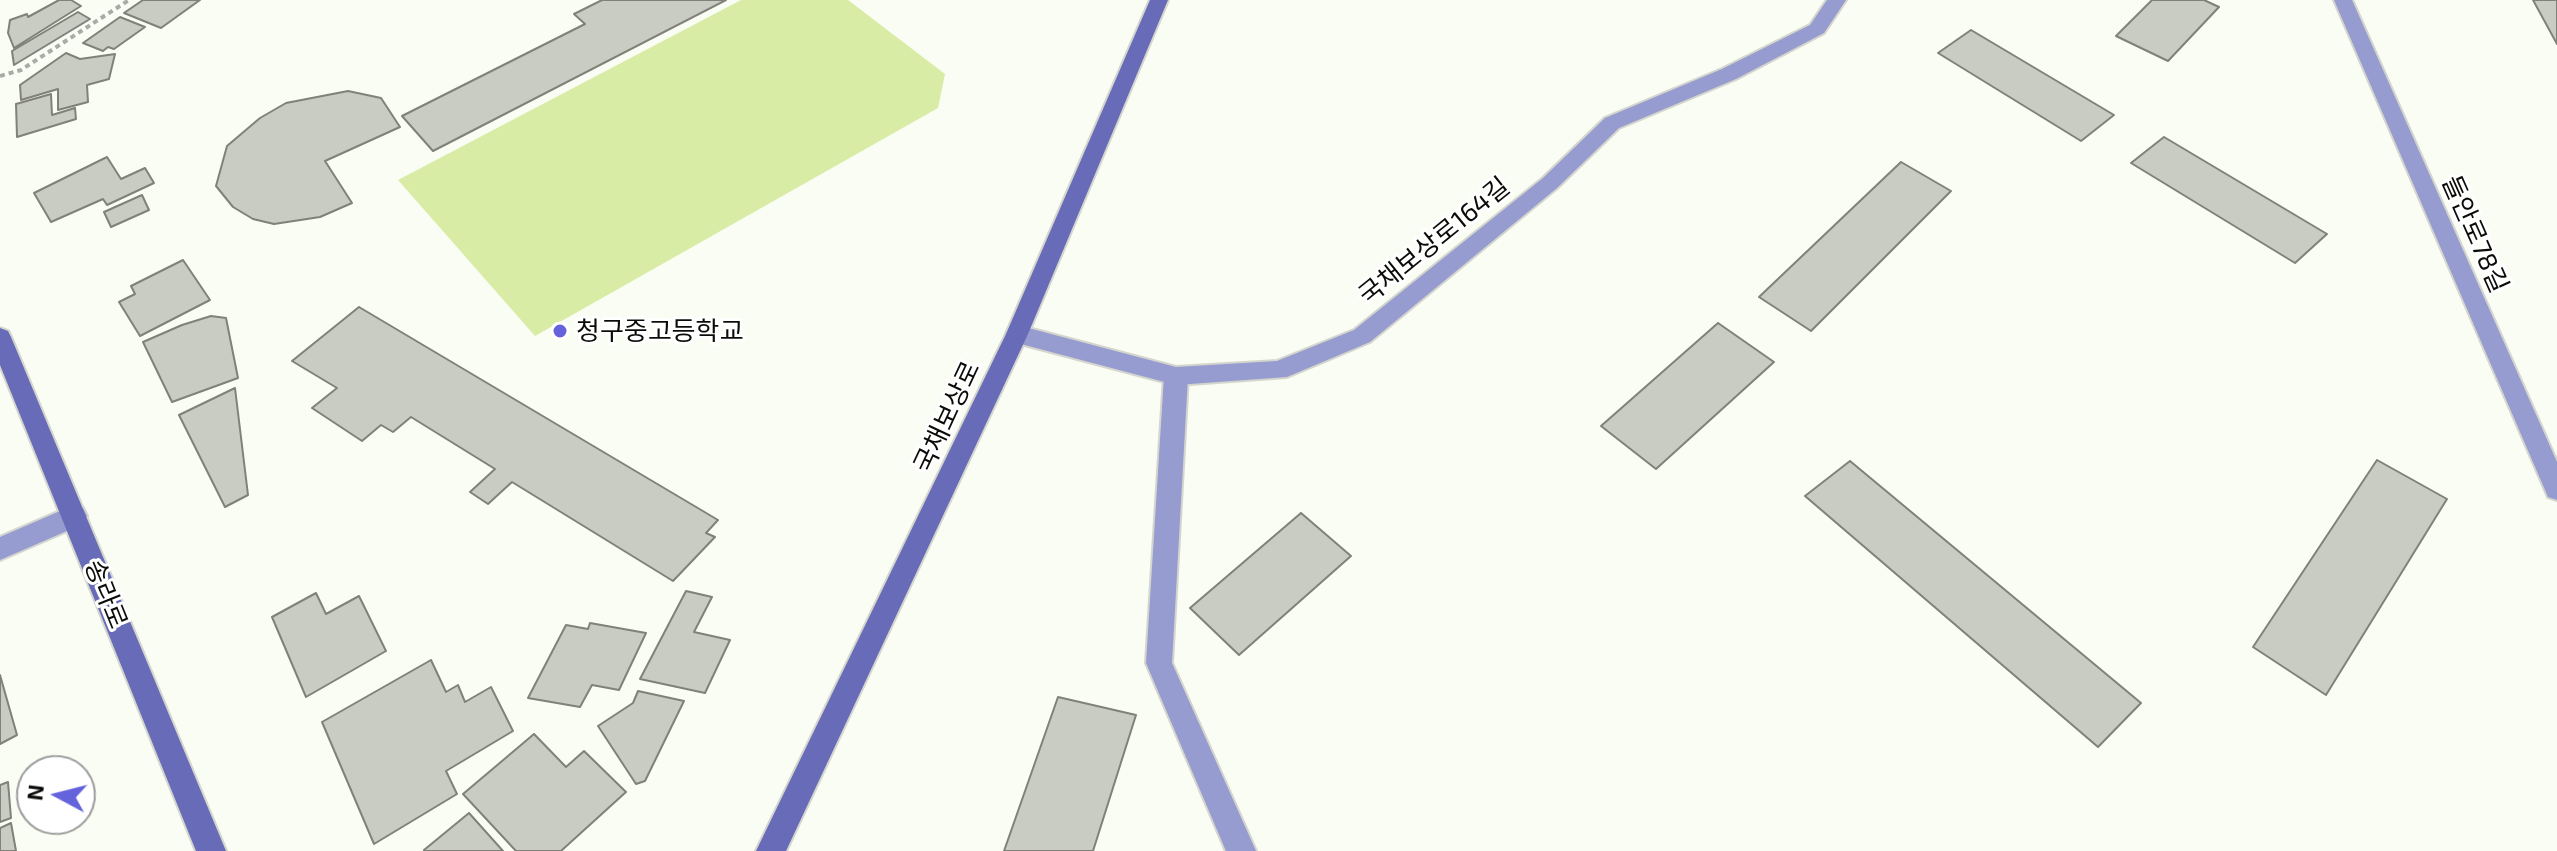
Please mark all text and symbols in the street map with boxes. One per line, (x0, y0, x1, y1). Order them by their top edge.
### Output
street label: 국채보상로164길 (1352, 171, 1516, 311)
street label: 들안로78길 (2435, 171, 2515, 297)
place label: 청구중고등학교 (576, 315, 743, 347)
marker: 청구중고등학교 (551, 322, 569, 340)
street label: 국채보상로 (908, 356, 986, 478)
street label: 송라로 (78, 555, 134, 633)
north arrow (16, 755, 96, 835)
text: N (20, 783, 48, 802)

